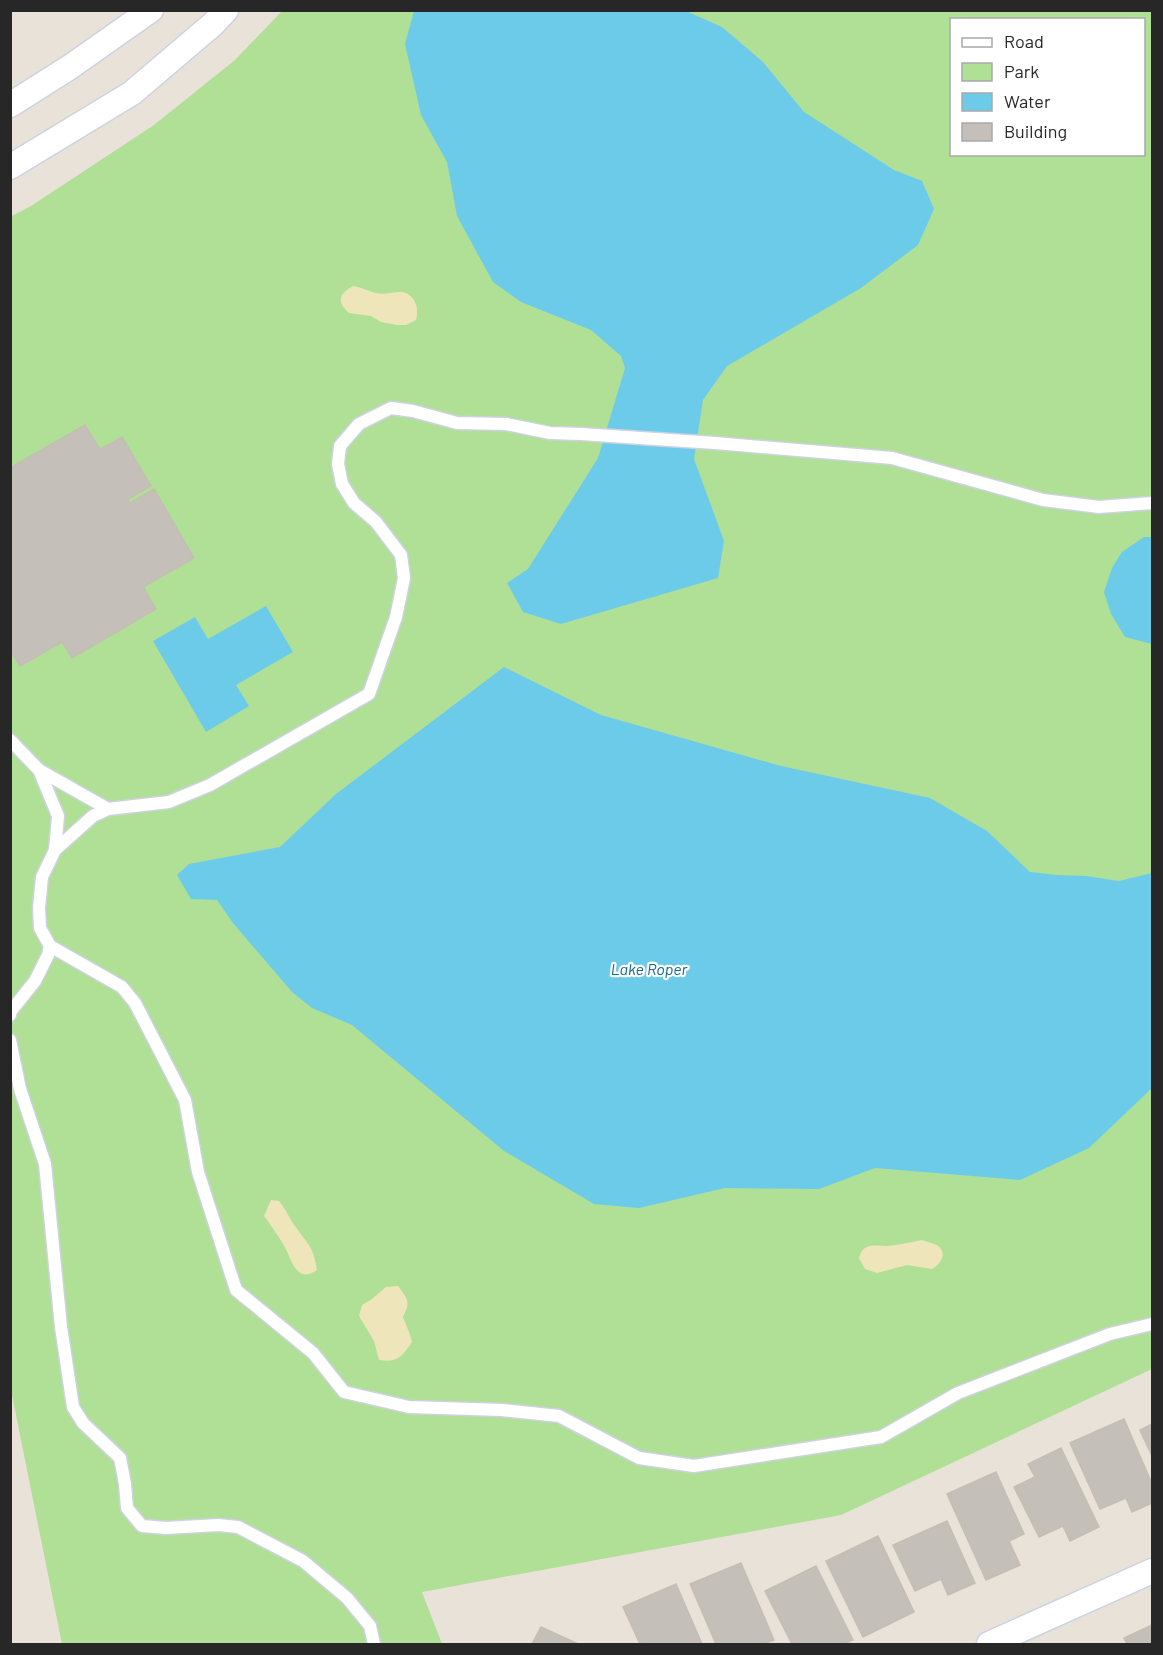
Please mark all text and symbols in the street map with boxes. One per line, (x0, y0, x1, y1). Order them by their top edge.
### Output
legend (950, 18, 1145, 156)
text: Road (1004, 30, 1044, 52)
text: Park (1004, 60, 1039, 82)
text: Water (1004, 90, 1051, 112)
text: Building (1004, 120, 1067, 142)
water label: Lake Roper (611, 959, 689, 978)

